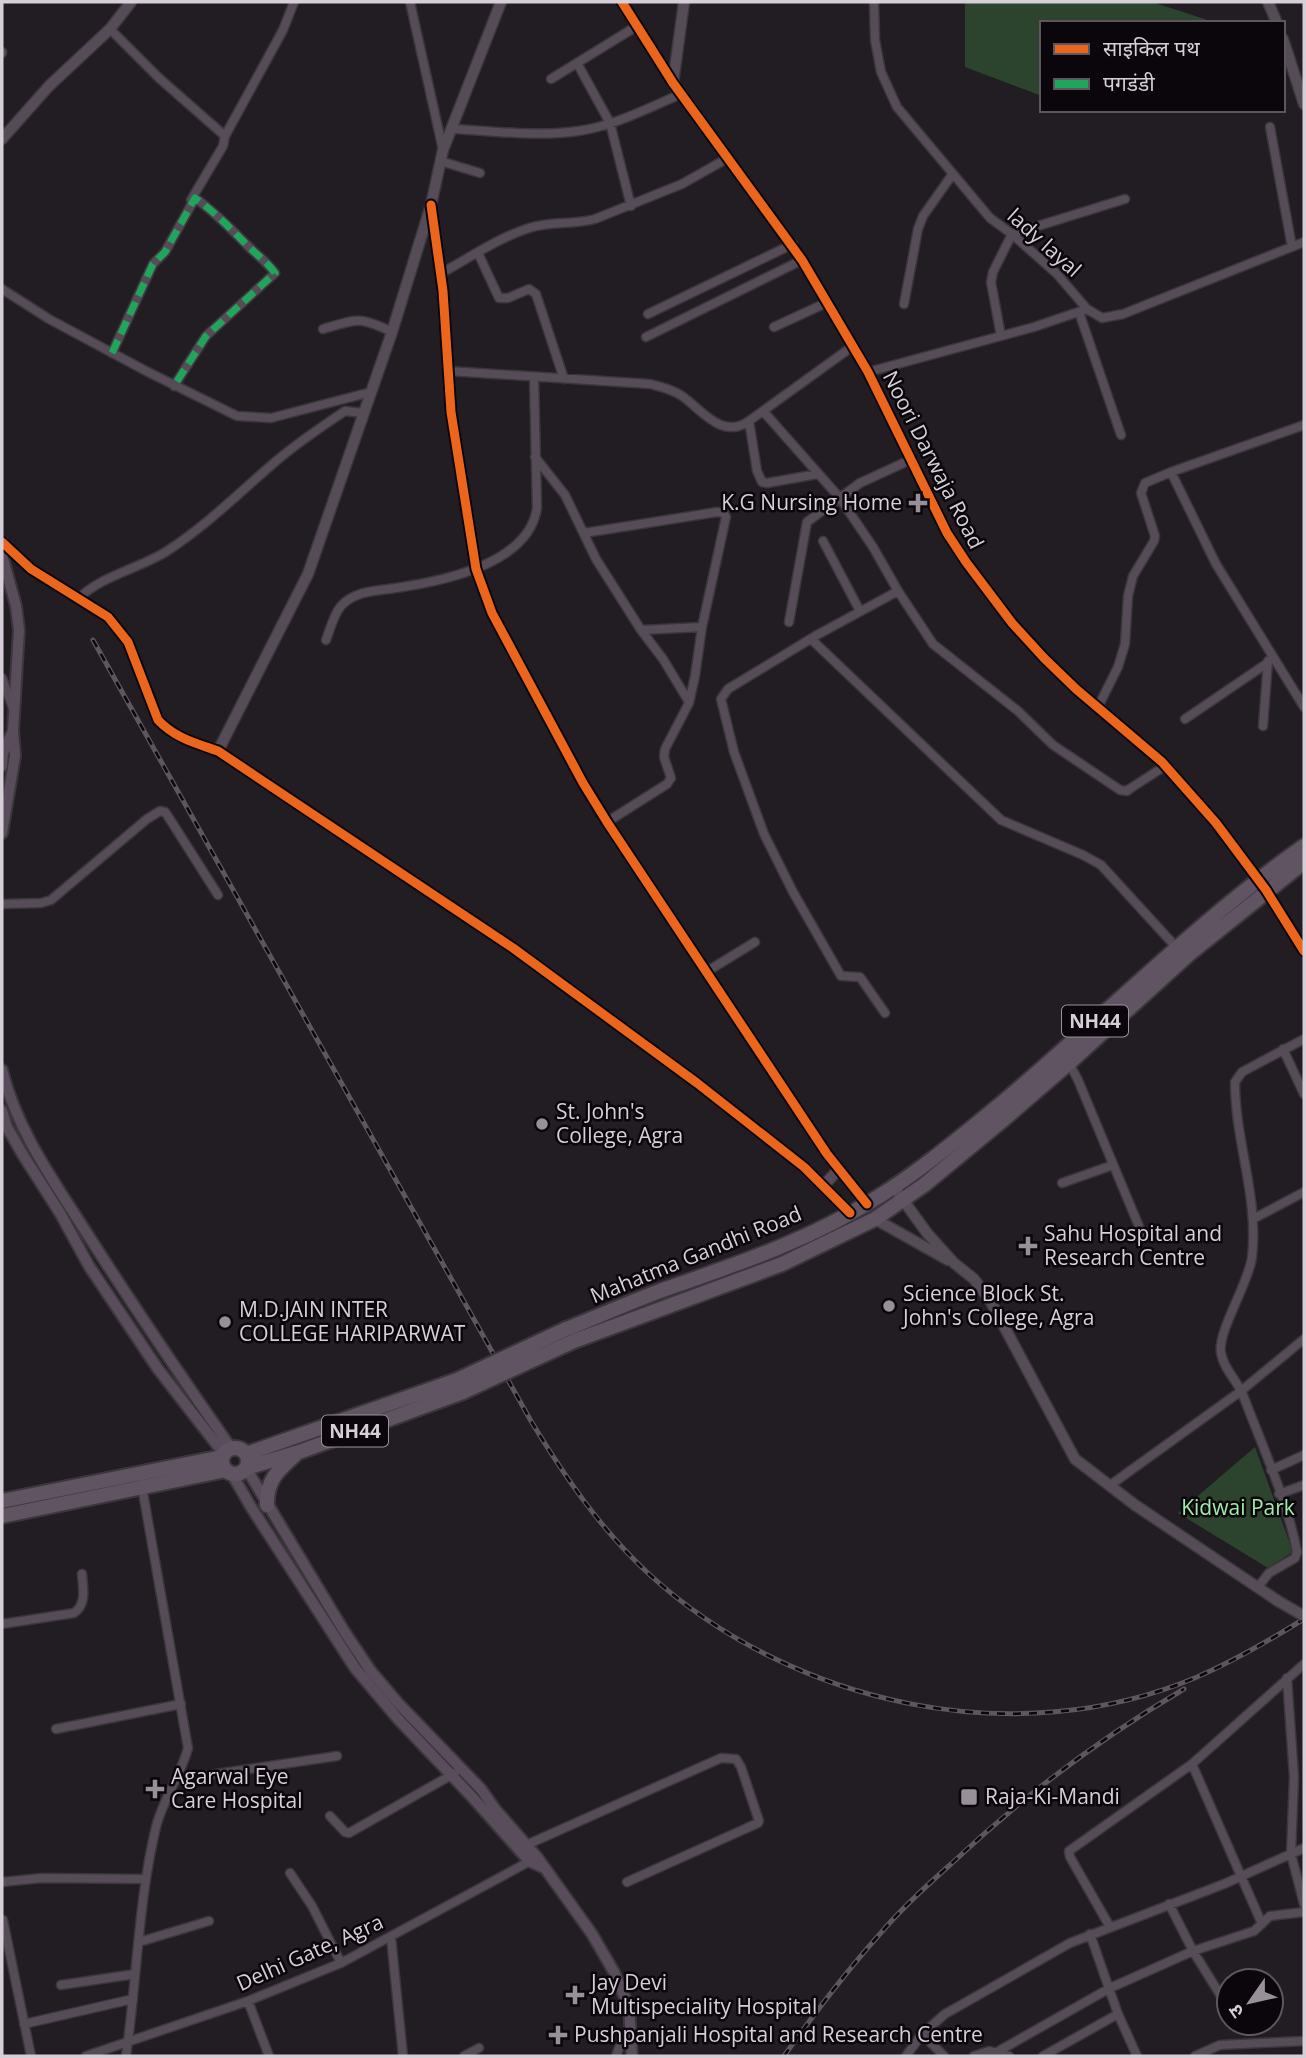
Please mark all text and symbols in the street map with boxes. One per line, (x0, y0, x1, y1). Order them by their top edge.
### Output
legend (1040, 21, 1285, 112)
text: साइकिल पथ (1103, 34, 1200, 62)
text: पगडंडी (1103, 69, 1155, 97)
street label: lady layal (1002, 202, 1088, 283)
street label: Noori Darwaja Road (877, 366, 991, 553)
place label: K.G Nursing Home (721, 488, 902, 516)
marker: K.G Nursing Home (908, 493, 928, 513)
road number: NH44 (1062, 1006, 1128, 1036)
place label: St. John's College, Agra (556, 1097, 683, 1149)
marker: St. John's College, Agra (534, 1116, 550, 1132)
street label: Mahatma Gandhi Road (586, 1199, 805, 1309)
place label: Sahu Hospital and Research Centre (1044, 1219, 1222, 1271)
marker: Sahu Hospital and Research Centre (1018, 1236, 1038, 1256)
place label: Science Block St. John's College, Agra (901, 1279, 1094, 1331)
place label: M.D.JAIN INTER COLLEGE HARIPARWAT (239, 1295, 466, 1347)
marker: Science Block St. John's College, Agra (881, 1298, 897, 1314)
marker: M.D.JAIN INTER COLLEGE HARIPARWAT (217, 1314, 233, 1330)
road number: NH44 (322, 1415, 388, 1446)
park label: Kidwai Park (1181, 1493, 1295, 1521)
place label: Agarwal Eye Care Hospital (171, 1762, 302, 1814)
marker: Agarwal Eye Care Hospital (145, 1779, 165, 1799)
place label: Raja-Ki-Mandi (985, 1782, 1120, 1810)
marker: Raja-Ki-Mandi (959, 1787, 979, 1807)
street label: Delhi Gate, Agra (232, 1907, 387, 1997)
north arrow (1215, 1967, 1285, 2037)
place label: Jay Devi Multispeciality Hospital (589, 1968, 817, 2020)
marker: Jay Devi Multispeciality Hospital (565, 1985, 585, 2005)
text: उ (1222, 1999, 1250, 2023)
place label: Pushpanjali Hospital and Research Centre (574, 2020, 983, 2048)
marker: Pushpanjali Hospital and Research Centre (548, 2025, 568, 2045)

